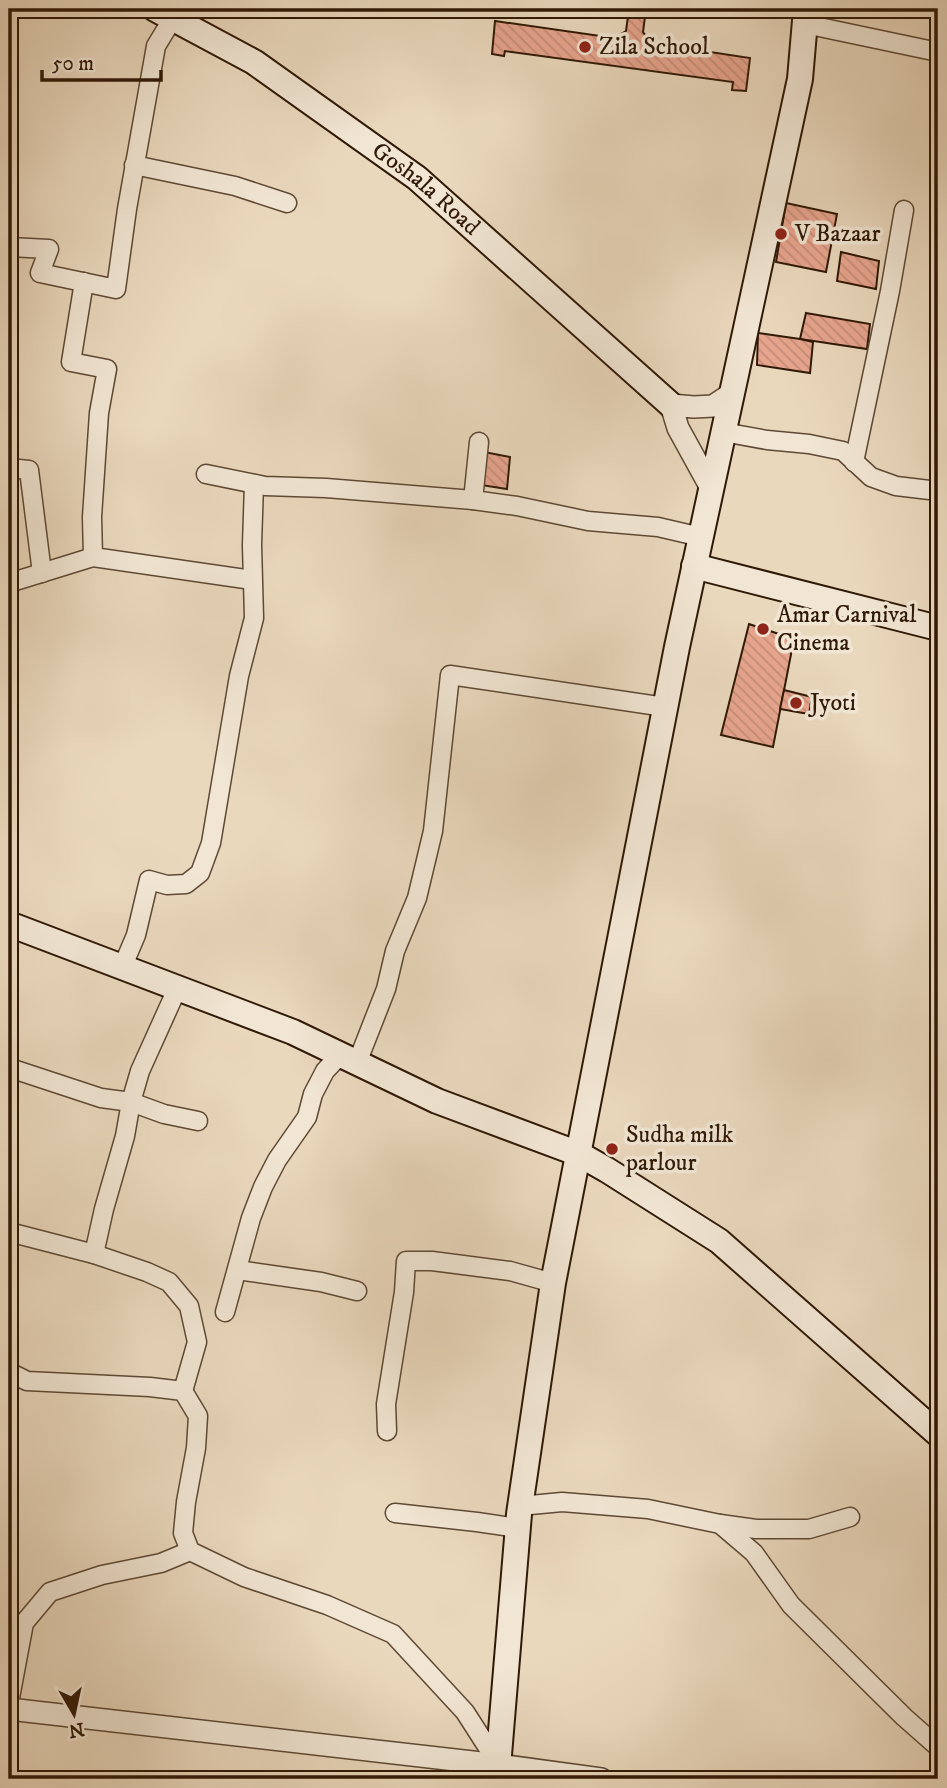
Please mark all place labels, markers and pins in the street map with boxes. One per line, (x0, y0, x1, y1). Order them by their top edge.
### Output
place label: Zila School (599, 32, 710, 62)
marker: Zila School (577, 39, 593, 55)
place label: V Bazaar (794, 219, 881, 249)
marker: V Bazaar (773, 226, 789, 242)
place label: Amar Carnival Cinema (777, 600, 917, 658)
marker: Amar Carnival Cinema (755, 621, 771, 637)
place label: Jyoti (808, 688, 856, 718)
marker: Jyoti (788, 695, 804, 711)
place label: Sudha milk parlour (625, 1120, 734, 1178)
marker: Sudha milk parlour (604, 1141, 620, 1157)

